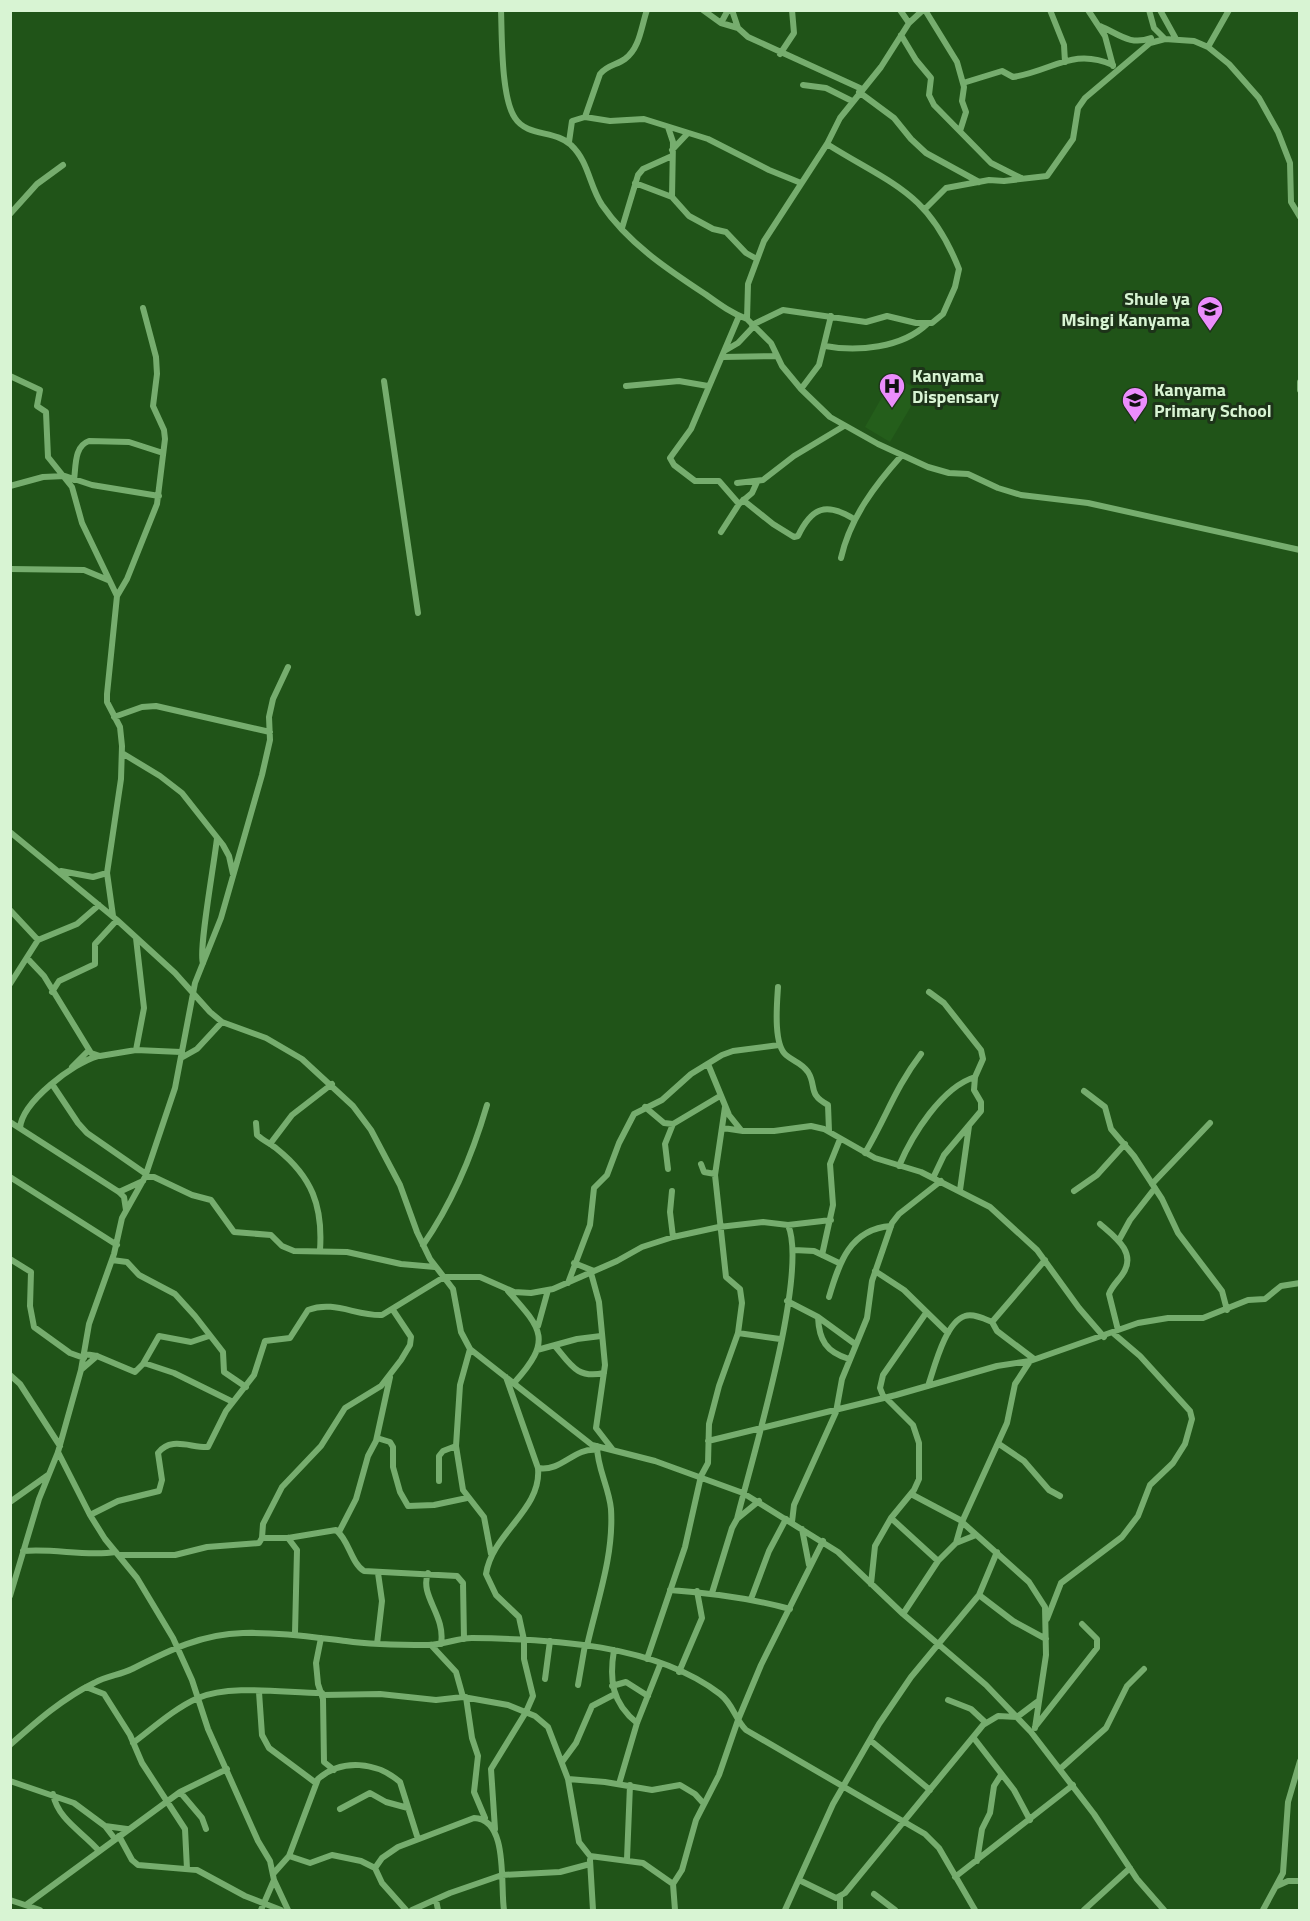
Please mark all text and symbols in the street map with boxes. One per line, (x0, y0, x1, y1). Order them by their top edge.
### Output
place label: Shule ya Msingi Kanyama (1061, 285, 1190, 333)
school or university icon: Shule ya Msingi Kanyama (1195, 294, 1225, 332)
place label: Kanyama Dispensary (912, 362, 999, 410)
hospital icon: Kanyama Dispensary (877, 371, 907, 409)
place label: Kanyama Primary School (1154, 376, 1272, 424)
school or university icon: Kanyama Primary School (1120, 385, 1150, 423)

